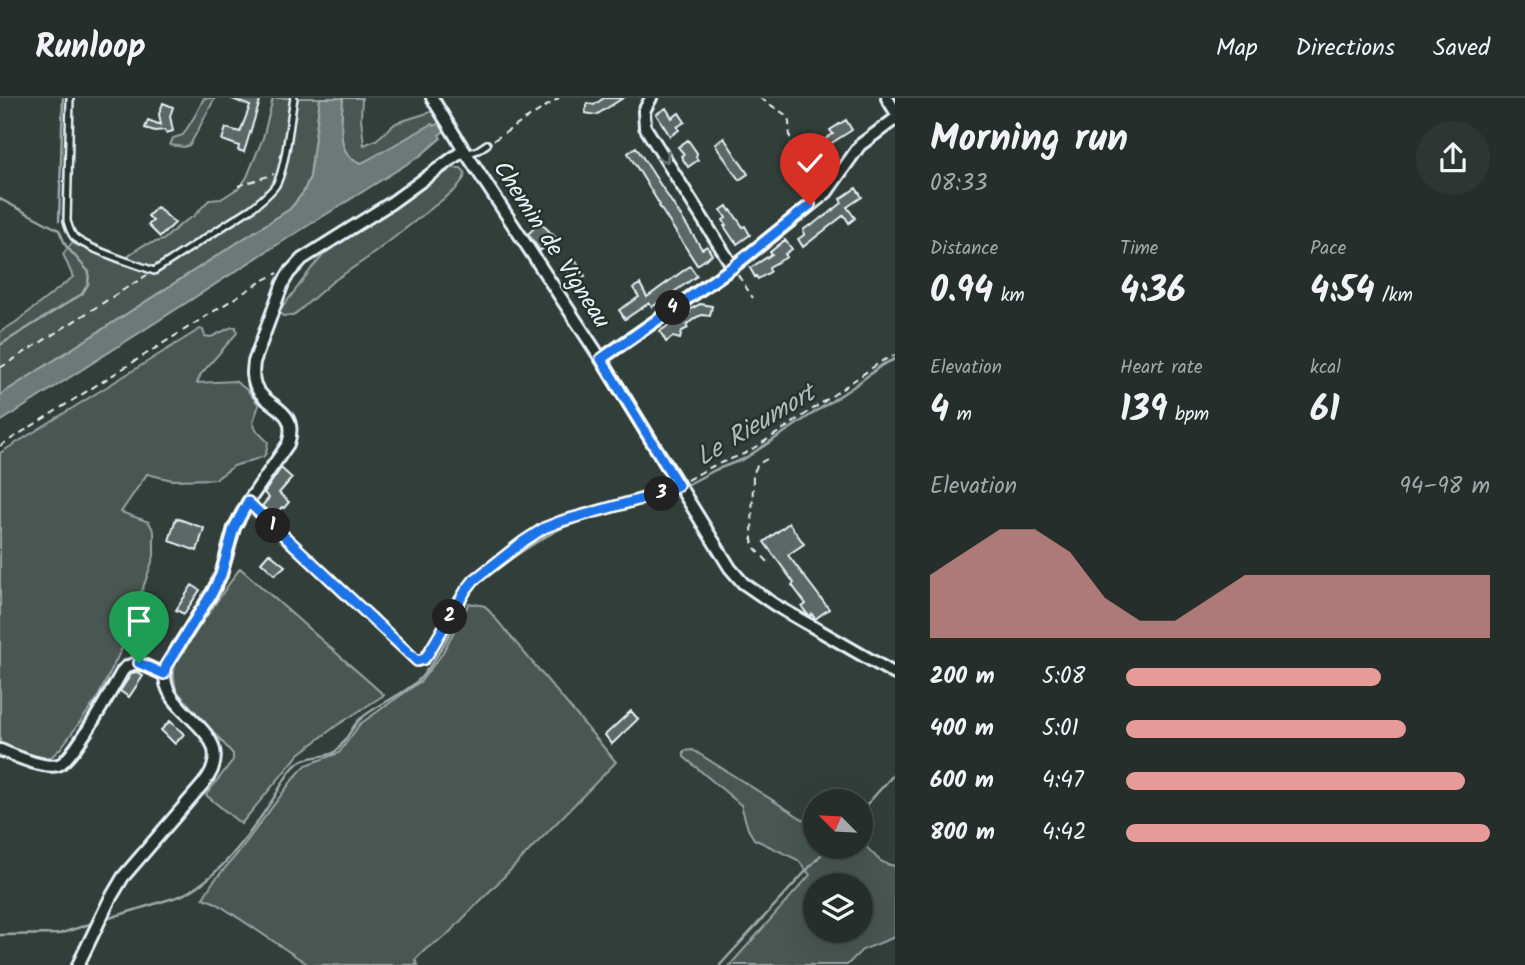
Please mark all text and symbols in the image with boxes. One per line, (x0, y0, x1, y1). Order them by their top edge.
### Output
text: Runloop (35, 22, 146, 75)
text: Map (1216, 29, 1258, 68)
text: Directions (1296, 29, 1395, 68)
text: Saved (1433, 29, 1490, 68)
text: Morning run (930, 110, 1128, 170)
button: share (1416, 121, 1490, 195)
pin (780, 133, 840, 205)
icon: check (791, 144, 829, 182)
one-way arrow (656, 151, 669, 164)
street label: Chemin de Vigneau (482, 153, 620, 337)
text: 08:33 (930, 166, 987, 202)
text: Distance (930, 234, 998, 264)
text: Time (1120, 234, 1158, 264)
text: Pace (1310, 234, 1346, 264)
text: 0.94 (930, 264, 993, 320)
text: 4:36 (1120, 264, 1186, 320)
text: 4:54 (1310, 264, 1374, 320)
text: km (993, 281, 1025, 311)
text: /km (1374, 281, 1413, 311)
pin: 4 (656, 290, 690, 326)
text: 4 (667, 292, 678, 322)
text: Elevation (930, 353, 1002, 383)
text: Heart rate (1120, 353, 1203, 383)
text: kcal (1310, 353, 1341, 383)
water label: Le Rieumort (688, 372, 827, 478)
text: 4 (930, 383, 949, 439)
text: 139 (1120, 383, 1167, 439)
text: 61 (1310, 383, 1340, 439)
text: m (949, 400, 972, 430)
text: bpm (1167, 400, 1209, 430)
text: Elevation (930, 469, 1017, 505)
text: 94–98 m (1399, 469, 1490, 505)
pin: 3 (644, 476, 680, 512)
text: 3 (656, 478, 667, 508)
pin: 1 (256, 508, 290, 544)
text: 1 (270, 510, 275, 540)
pin (109, 591, 169, 663)
pin: 2 (433, 600, 468, 634)
text: 2 (444, 601, 455, 631)
icon: arrive (120, 602, 158, 640)
text: 200 m (930, 659, 995, 695)
text: 5:08 (1042, 659, 1085, 695)
text: 400 m (930, 711, 994, 747)
text: 5:01 (1042, 711, 1079, 747)
text: 600 m (930, 763, 994, 799)
text: 4:47 (1042, 763, 1084, 799)
north arrow (803, 789, 873, 859)
map controls (803, 789, 873, 943)
text: 800 m (930, 815, 995, 851)
text: 4:42 (1042, 815, 1086, 851)
button: layers (803, 873, 873, 943)

